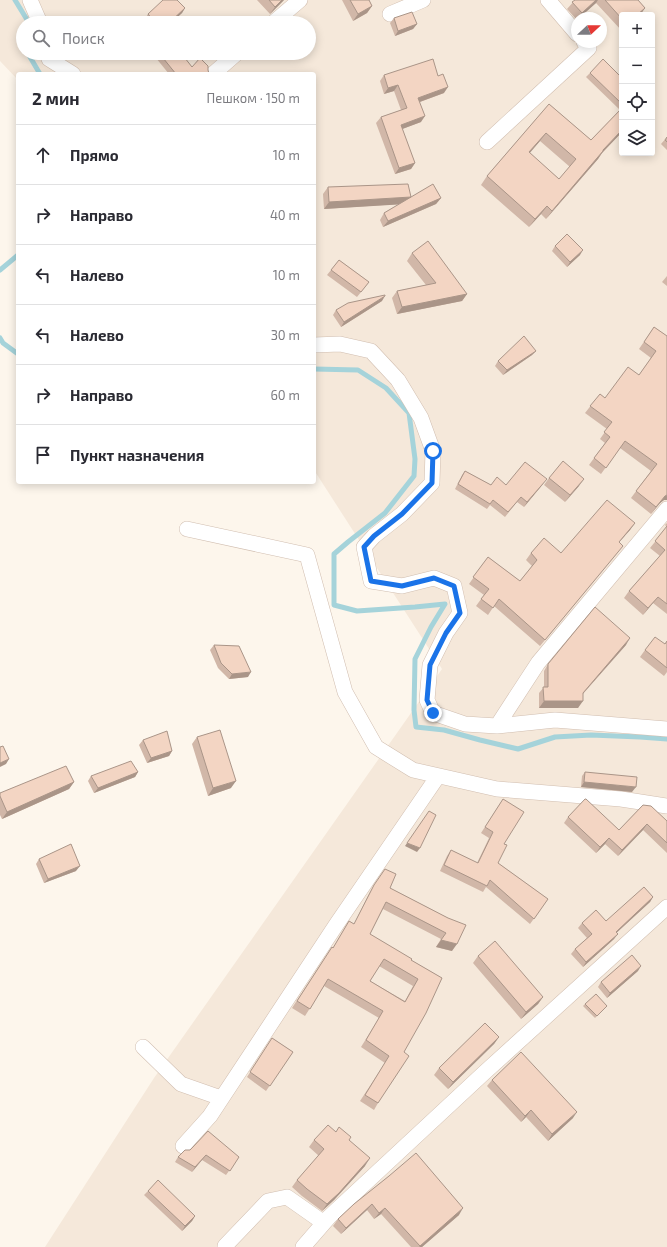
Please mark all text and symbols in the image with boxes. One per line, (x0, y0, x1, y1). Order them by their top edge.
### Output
north arrow (571, 12, 607, 48)
map controls (619, 12, 655, 156)
button: + (619, 12, 655, 48)
search box (16, 16, 316, 60)
icon: search (30, 27, 52, 49)
text: Поиск (62, 29, 105, 47)
button: − (619, 48, 655, 84)
button: locate (619, 84, 655, 120)
text: 2 мин (32, 88, 80, 108)
text: Пешком · 150 m (207, 90, 300, 106)
button: layers (619, 120, 655, 156)
icon: ahead (32, 144, 54, 166)
text: Прямо (70, 146, 119, 164)
text: 10 m (273, 147, 300, 163)
icon: right (32, 204, 54, 226)
text: Направо (70, 206, 133, 224)
text: 40 m (270, 207, 300, 223)
icon: left (32, 264, 54, 286)
text: Налево (70, 266, 124, 284)
text: 10 m (273, 267, 300, 283)
icon: left (32, 324, 54, 346)
text: Налево (70, 326, 124, 344)
text: 30 m (271, 327, 300, 343)
icon: right (32, 384, 54, 406)
text: Направо (70, 386, 133, 404)
text: 60 m (270, 387, 300, 403)
route start (424, 442, 442, 460)
icon: arrive (32, 444, 54, 466)
text: Пункт назначения (70, 446, 204, 464)
route end (424, 704, 442, 722)

